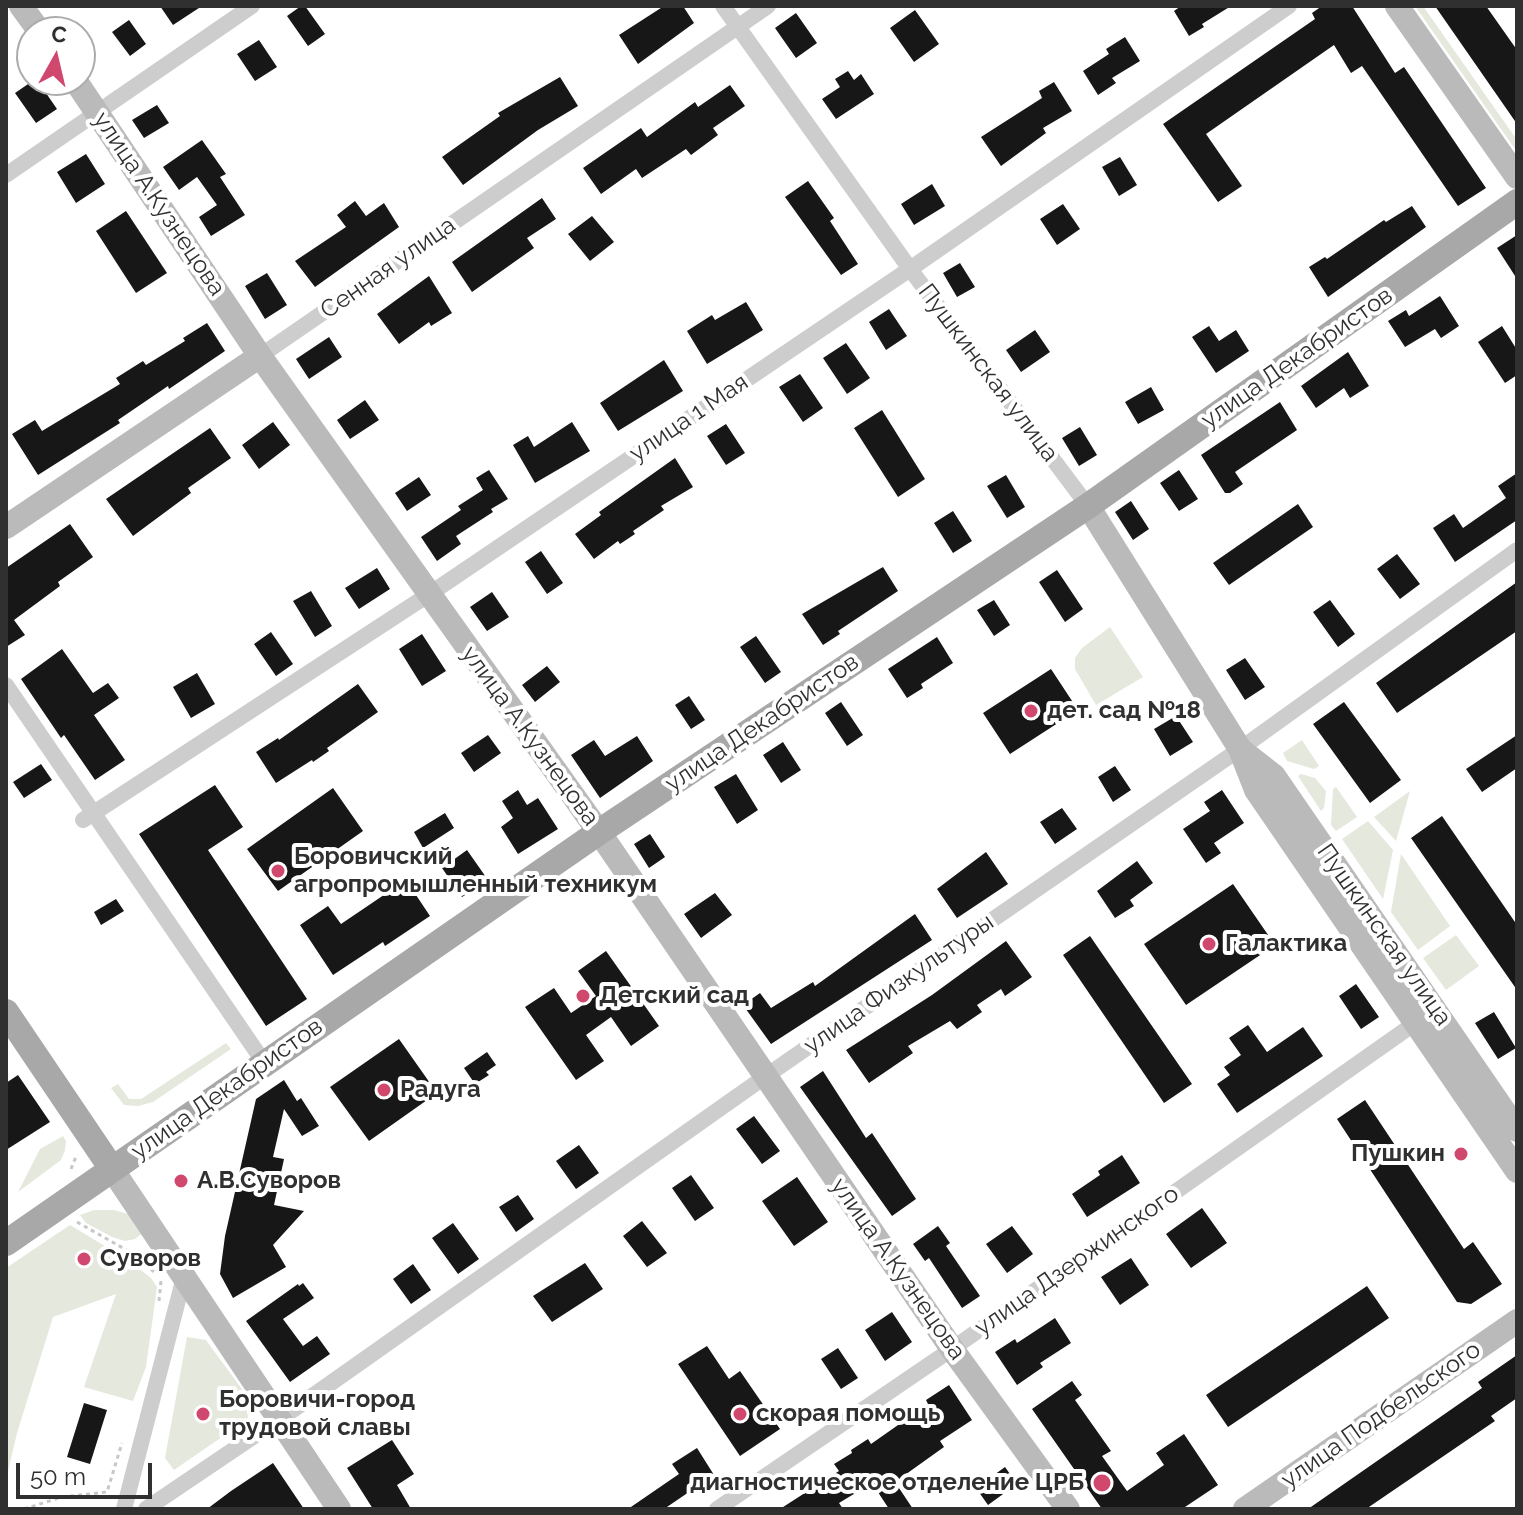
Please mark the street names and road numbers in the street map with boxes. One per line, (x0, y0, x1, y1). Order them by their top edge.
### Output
street label: улица А.Кузнецова (87, 107, 231, 301)
street label: Сенная улица (315, 211, 461, 325)
street label: Пушкинская улица (912, 278, 1064, 468)
street label: улица Декабристов (1196, 281, 1398, 435)
street label: улица 1 Мая (624, 368, 754, 468)
street label: улица А.Кузнецова (455, 640, 605, 832)
street label: улица Декабристов (660, 648, 864, 798)
street label: Пушкинская улица (1310, 839, 1458, 1031)
street label: улица Физкультуры (799, 908, 999, 1060)
street label: улица Декабристов (126, 1012, 328, 1166)
street label: улица А.Кузнецова (824, 1173, 972, 1365)
street label: улица Дзержинского (969, 1180, 1185, 1342)
street label: улица Подбельского (1276, 1335, 1486, 1495)

